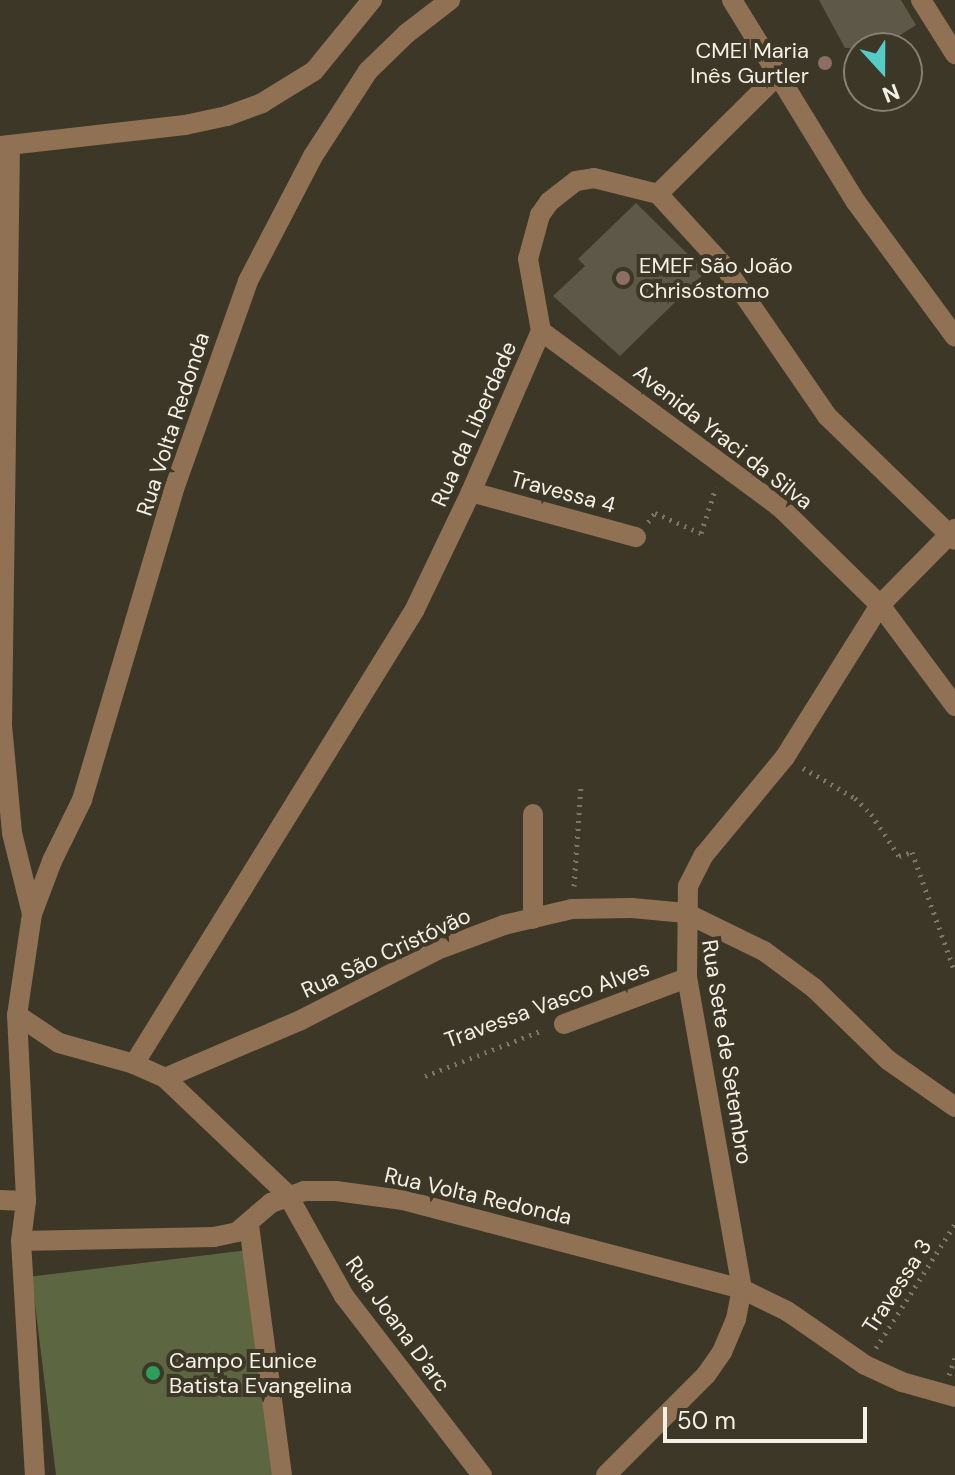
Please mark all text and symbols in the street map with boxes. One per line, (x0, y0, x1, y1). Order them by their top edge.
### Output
north arrow (843, 32, 923, 112)
place label: CMEI Maria Inês Gurtler (690, 37, 809, 88)
marker: CMEI Maria Inês Gurtler (816, 54, 834, 72)
text: N (878, 77, 904, 109)
place label: EMEF São João Chrisóstomo (639, 252, 793, 304)
marker: EMEF São João Chrisóstomo (614, 269, 632, 287)
street label: Rua Volta Redonda (131, 329, 215, 519)
street label: Rua da Liberdade (426, 337, 522, 511)
street label: Avenida Yraci da Silva (628, 359, 818, 515)
street label: Travessa 4 (508, 465, 618, 519)
street label: Rua São Cristóvão (297, 902, 475, 1004)
street label: Rua Sete de Setembro (696, 938, 758, 1166)
street label: Travessa Vasco Alves (441, 955, 653, 1053)
street label: Rua Volta Redonda (382, 1162, 574, 1230)
street label: Travessa 3 (857, 1234, 937, 1338)
street label: Rua Joana D'arc (340, 1251, 456, 1397)
place label: Campo Eunice Batista Evangelina (169, 1347, 352, 1398)
marker: Campo Eunice Batista Evangelina (144, 1364, 162, 1382)
scale bar (667, 1391, 871, 1441)
text: 50 m (677, 1405, 736, 1436)

